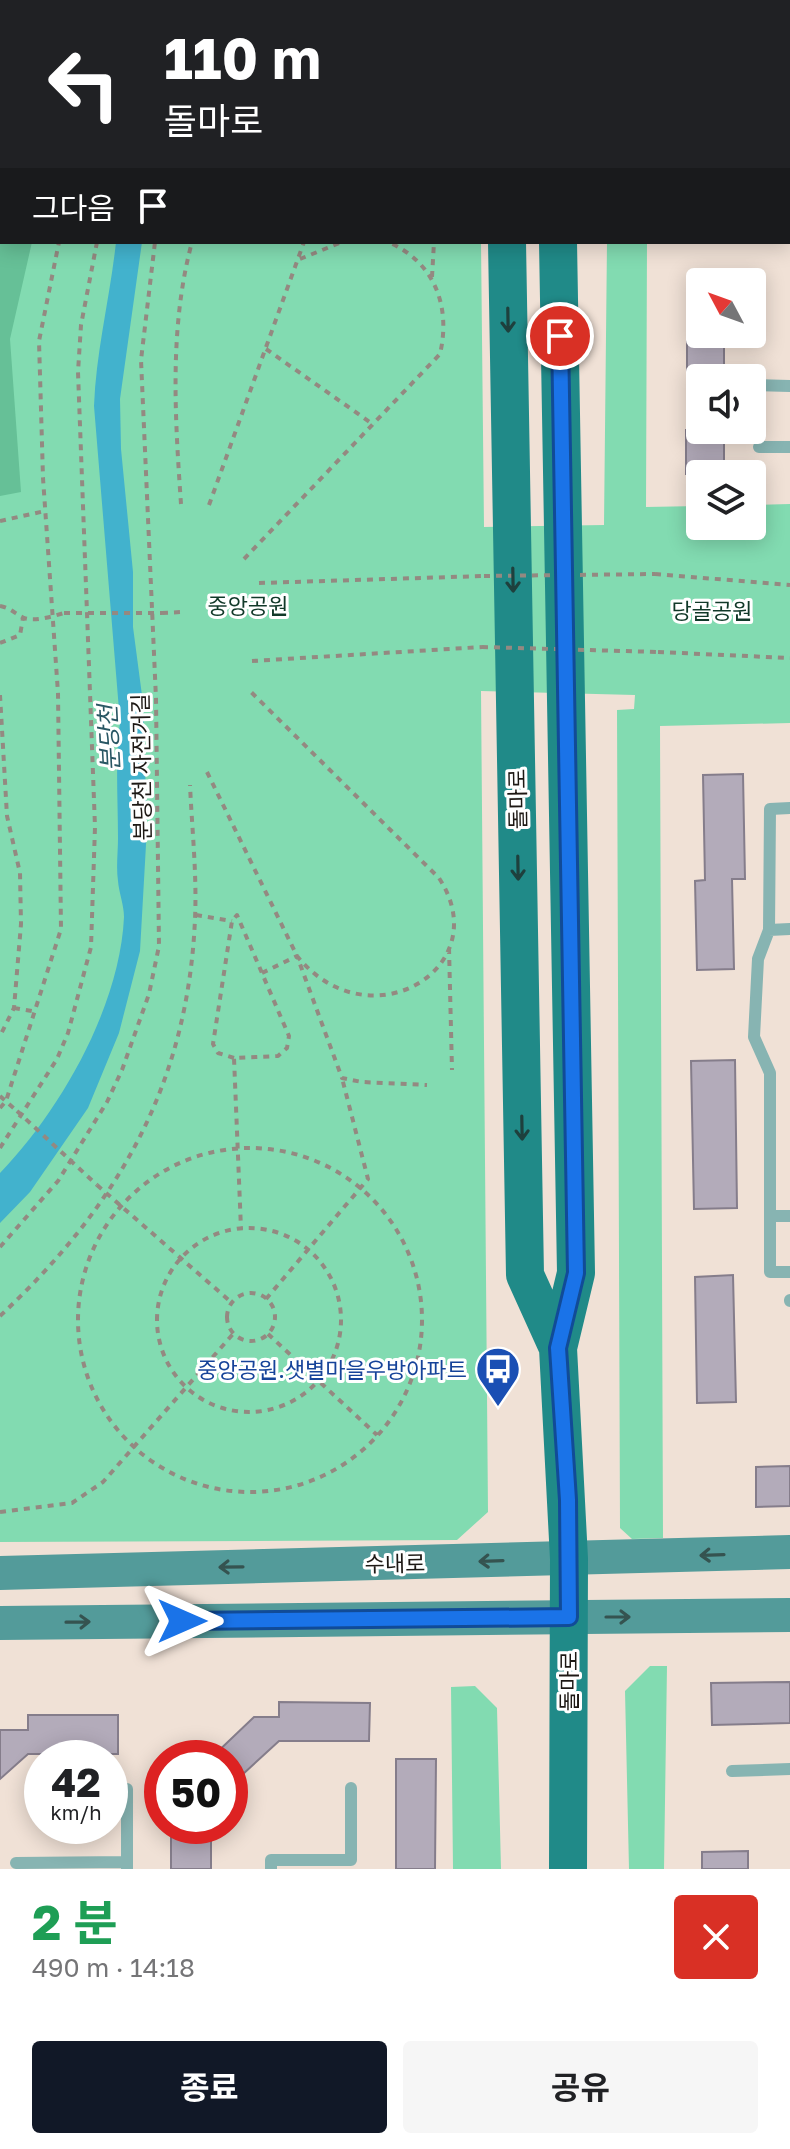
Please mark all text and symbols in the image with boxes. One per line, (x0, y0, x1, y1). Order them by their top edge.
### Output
text: 110 m (164, 24, 321, 91)
icon: left (32, 32, 136, 136)
text: 돌마로 (164, 99, 263, 142)
icon: arrive (131, 184, 175, 228)
text: 그다음 (32, 190, 115, 226)
north arrow (686, 268, 766, 348)
map controls (686, 268, 766, 540)
pin (526, 302, 594, 370)
one-way arrow (501, 306, 516, 333)
icon: arrive (538, 314, 582, 358)
button: sound (686, 364, 766, 444)
button: layers (686, 460, 766, 540)
one-way arrow (505, 566, 521, 593)
park label: 중앙공원 (208, 592, 288, 619)
park label: 당골공원 (672, 597, 752, 624)
street label: 분당천 자전거길 (126, 693, 156, 841)
water label: 분당천 (92, 701, 124, 772)
street label: 돌마로 (503, 768, 531, 830)
one-way arrow (510, 854, 526, 881)
one-way arrow (514, 1114, 530, 1141)
bus stop icon: 중앙공원.샛별마을우방아파트 (474, 1345, 522, 1408)
place label: 중앙공원.샛별마을우방아파트 (197, 1356, 467, 1383)
one-way arrow (699, 1547, 726, 1562)
street label: 수내로 (364, 1549, 426, 1577)
one-way arrow (478, 1554, 505, 1569)
one-way arrow (218, 1560, 245, 1575)
position arrow (140, 1579, 224, 1663)
one-way arrow (604, 1609, 631, 1625)
one-way arrow (64, 1614, 91, 1630)
street label: 돌마로 (555, 1651, 582, 1711)
speed limit sign: 50 (144, 1740, 248, 1844)
text: 42 (51, 1758, 101, 1806)
text: km/h (51, 1800, 101, 1824)
text: 2 분 (32, 1893, 117, 1951)
button: close (674, 1895, 758, 1979)
text: 490 m · 14:18 (32, 1952, 195, 1983)
button: 종료 (32, 2041, 387, 2133)
button: 공유 (403, 2041, 758, 2133)

